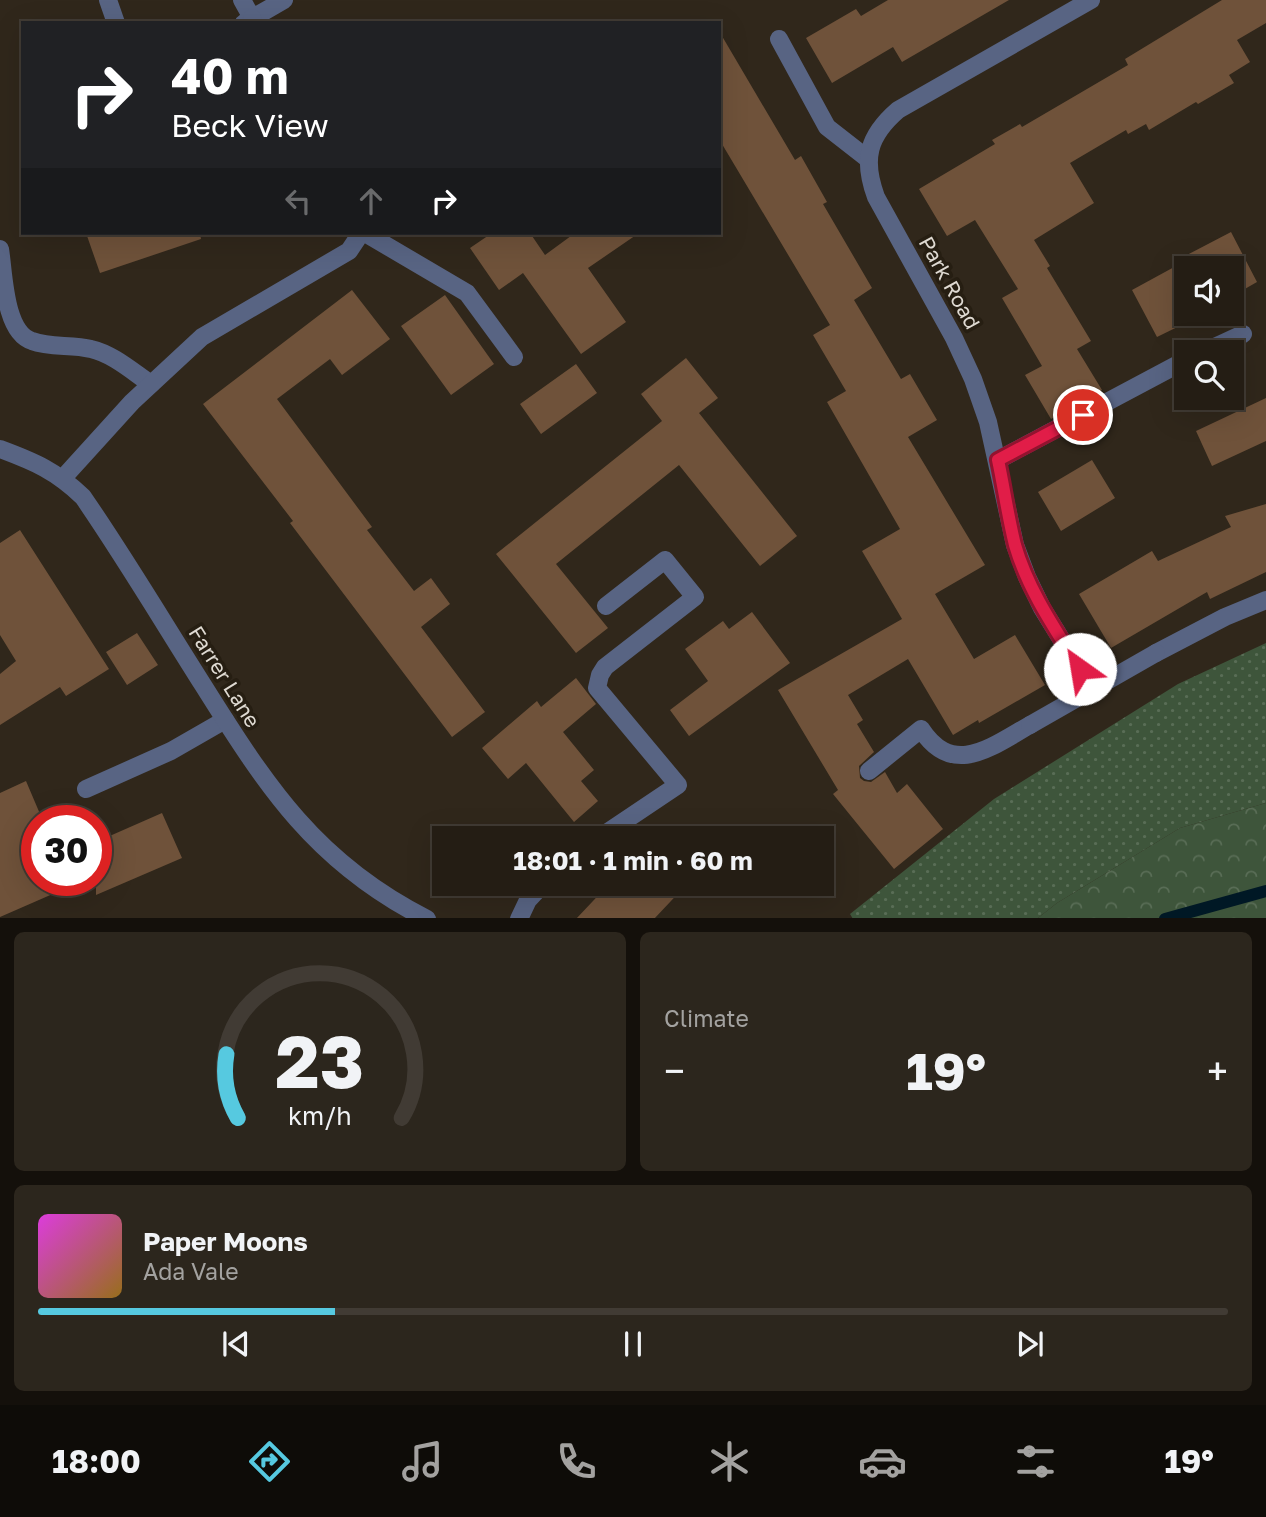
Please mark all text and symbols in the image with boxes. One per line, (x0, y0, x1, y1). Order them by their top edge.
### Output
text: 40 m (171, 46, 289, 105)
icon: right (56, 49, 147, 140)
text: Beck View (171, 106, 329, 144)
icon: left (279, 182, 317, 220)
icon: ahead (352, 182, 390, 220)
icon: right (425, 182, 463, 220)
street label: Park Road (914, 232, 986, 333)
map controls (1174, 256, 1244, 410)
button: sound (1174, 256, 1244, 326)
button: search (1174, 340, 1244, 410)
pin (1053, 385, 1113, 445)
icon: arrive (1064, 396, 1102, 434)
street label: Farrer Lane (183, 621, 266, 732)
position arrow (1043, 632, 1117, 706)
speed limit sign: 30 (21, 805, 112, 896)
text: 18:01 · 1 min · 60 m (513, 845, 753, 876)
text: Climate (664, 1004, 749, 1032)
text: 23 (276, 1017, 364, 1104)
text: 19° (906, 1039, 986, 1101)
text: − (664, 1048, 685, 1093)
text: + (1207, 1048, 1228, 1093)
text: km/h (288, 1099, 352, 1130)
text: Paper Moons (143, 1226, 308, 1257)
text: Ada Vale (143, 1257, 239, 1285)
icon: previous (217, 1325, 255, 1363)
icon: pause (614, 1325, 652, 1363)
icon: next (1011, 1325, 1049, 1363)
icon: directions (245, 1437, 294, 1486)
icon: music (398, 1437, 447, 1486)
icon: phone (552, 1437, 601, 1486)
icon: climate (705, 1437, 754, 1486)
icon: car (858, 1437, 907, 1486)
icon: filters (1011, 1437, 1060, 1486)
text: 18:00 (52, 1442, 141, 1480)
text: 19° (1165, 1442, 1214, 1480)

